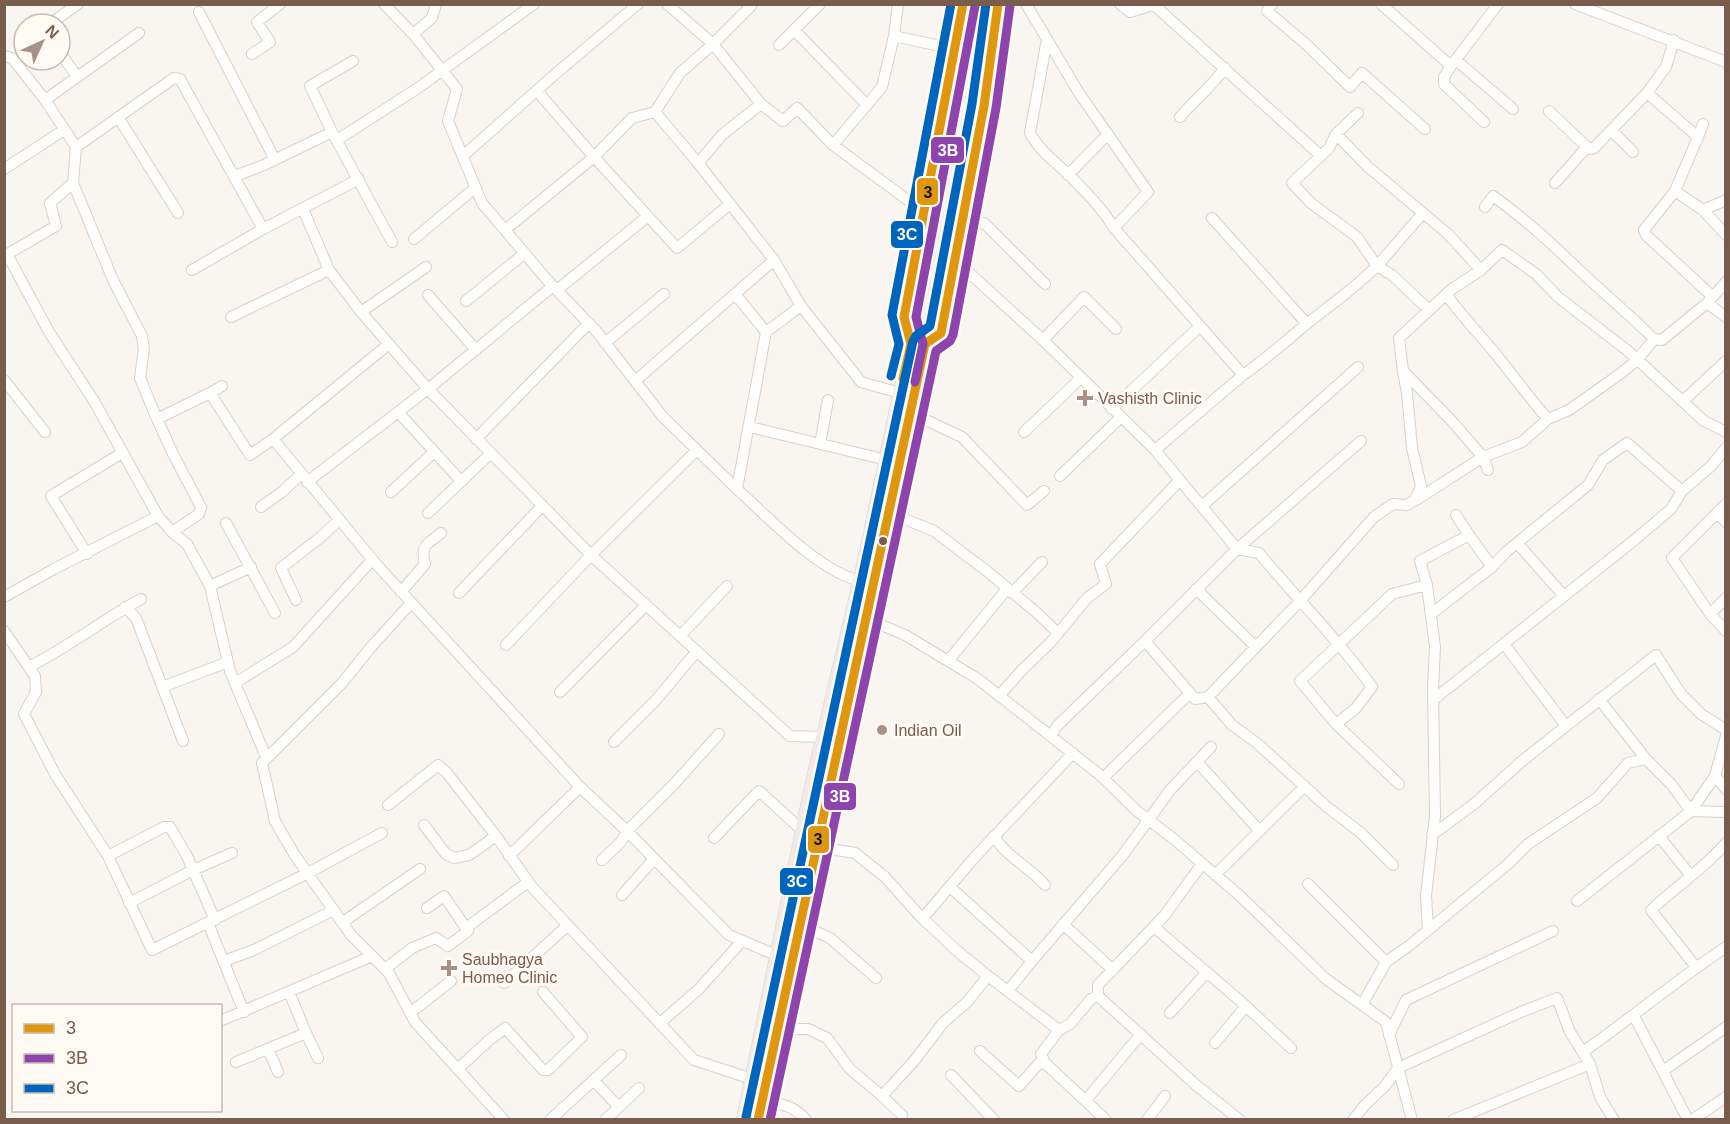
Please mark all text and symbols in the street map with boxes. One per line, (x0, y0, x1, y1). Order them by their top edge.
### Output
north arrow (12, 12, 72, 72)
text: N (42, 22, 62, 42)
line badge: 3B (930, 136, 965, 164)
text: 3B (938, 142, 958, 159)
line badge: 3 (916, 177, 939, 206)
text: 3 (924, 184, 933, 201)
line badge: 3C (890, 220, 924, 249)
text: 3C (897, 226, 918, 243)
marker: Vashisth Clinic (1076, 389, 1094, 407)
place label: Vashisth Clinic (1098, 390, 1202, 407)
unlabelled marker (877, 535, 889, 547)
place label: Indian Oil (894, 722, 962, 739)
marker: Indian Oil (875, 723, 889, 737)
line badge: 3B (823, 782, 857, 811)
text: 3B (830, 788, 850, 805)
line badge: 3 (807, 825, 830, 854)
text: 3 (814, 831, 823, 848)
line badge: 3C (779, 867, 814, 896)
text: 3C (787, 873, 808, 890)
place label: Saubhagya Homeo Clinic (462, 951, 557, 986)
marker: Saubhagya Homeo Clinic (440, 959, 458, 977)
legend (12, 1004, 222, 1112)
text: 3 (66, 1018, 76, 1038)
text: 3B (66, 1048, 88, 1068)
text: 3C (66, 1078, 89, 1098)

